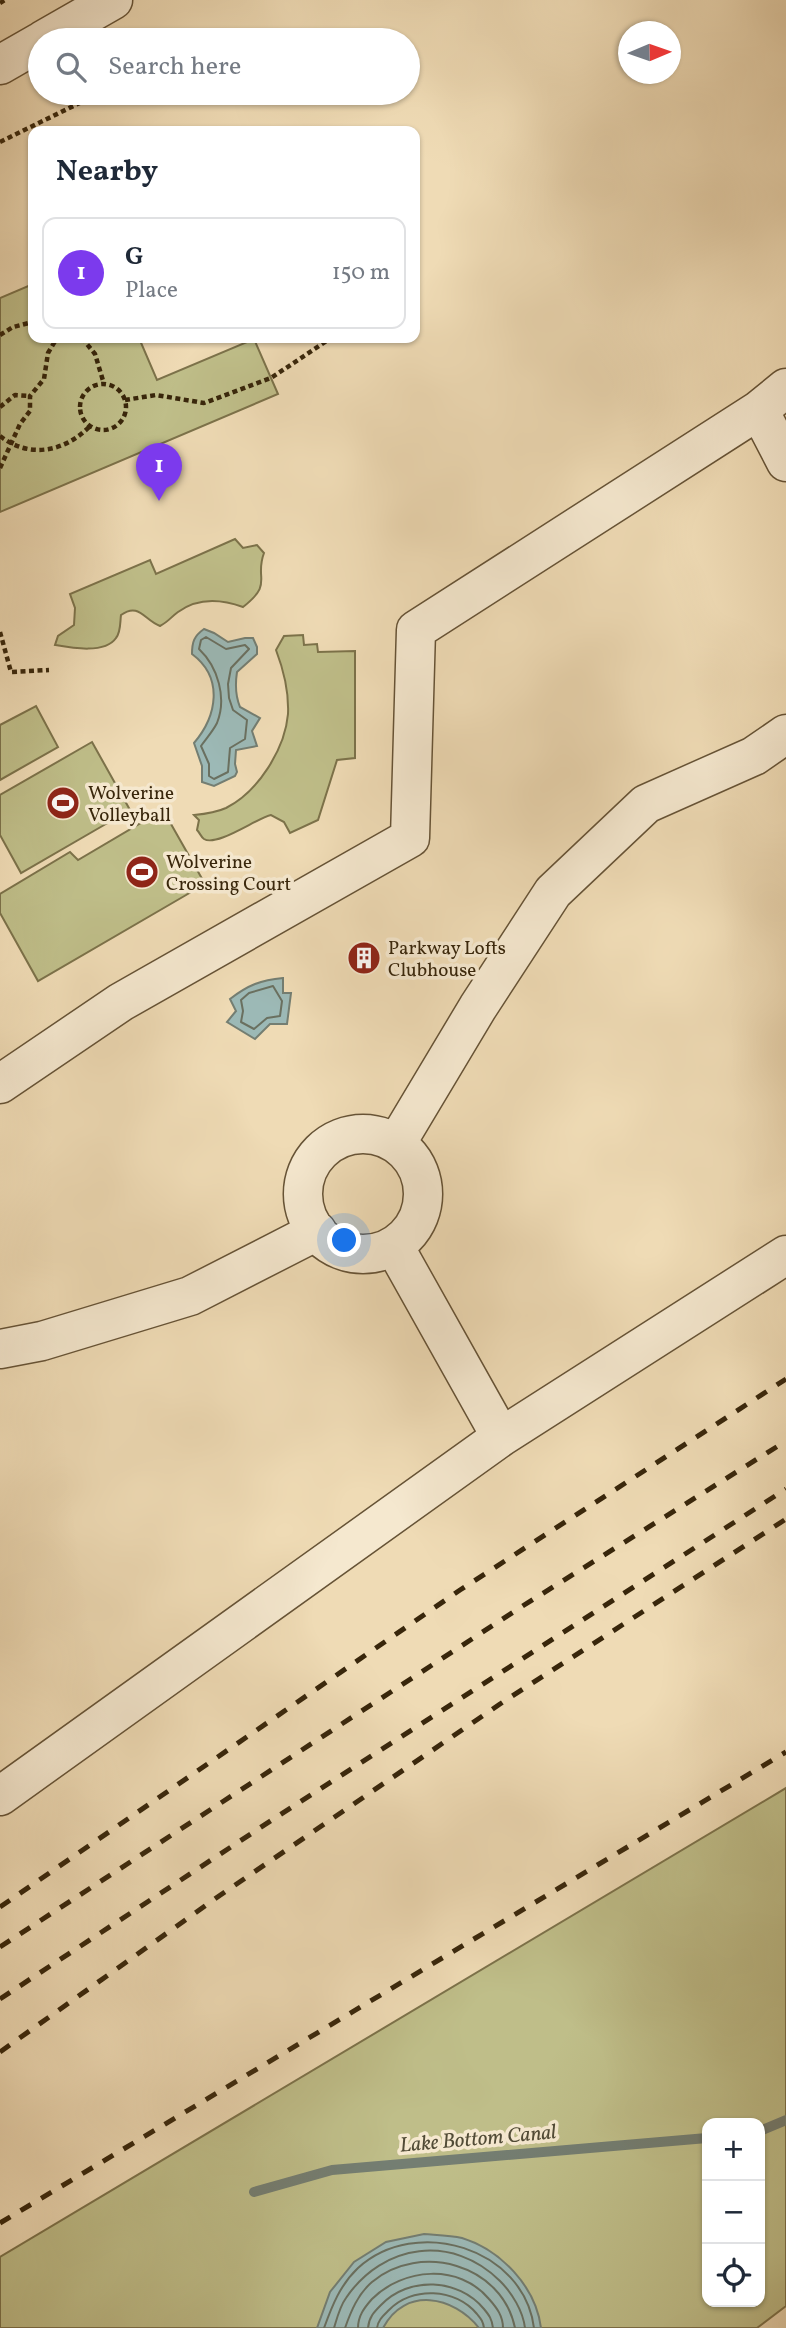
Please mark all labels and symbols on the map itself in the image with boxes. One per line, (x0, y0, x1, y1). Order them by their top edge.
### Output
north arrow (618, 21, 681, 84)
pin: 1 (136, 443, 182, 501)
place label: Wolverine Volleyball (88, 781, 174, 829)
sports icon: Wolverine Volleyball (44, 784, 82, 822)
place label: Wolverine Crossing Court (166, 850, 292, 898)
sports icon: Wolverine Crossing Court (123, 853, 161, 891)
place label: Parkway Lofts Clubhouse (388, 936, 506, 984)
building icon: Parkway Lofts Clubhouse (345, 939, 383, 977)
your location (327, 1223, 361, 1257)
water label: Lake Bottom Canal (399, 2118, 558, 2161)

